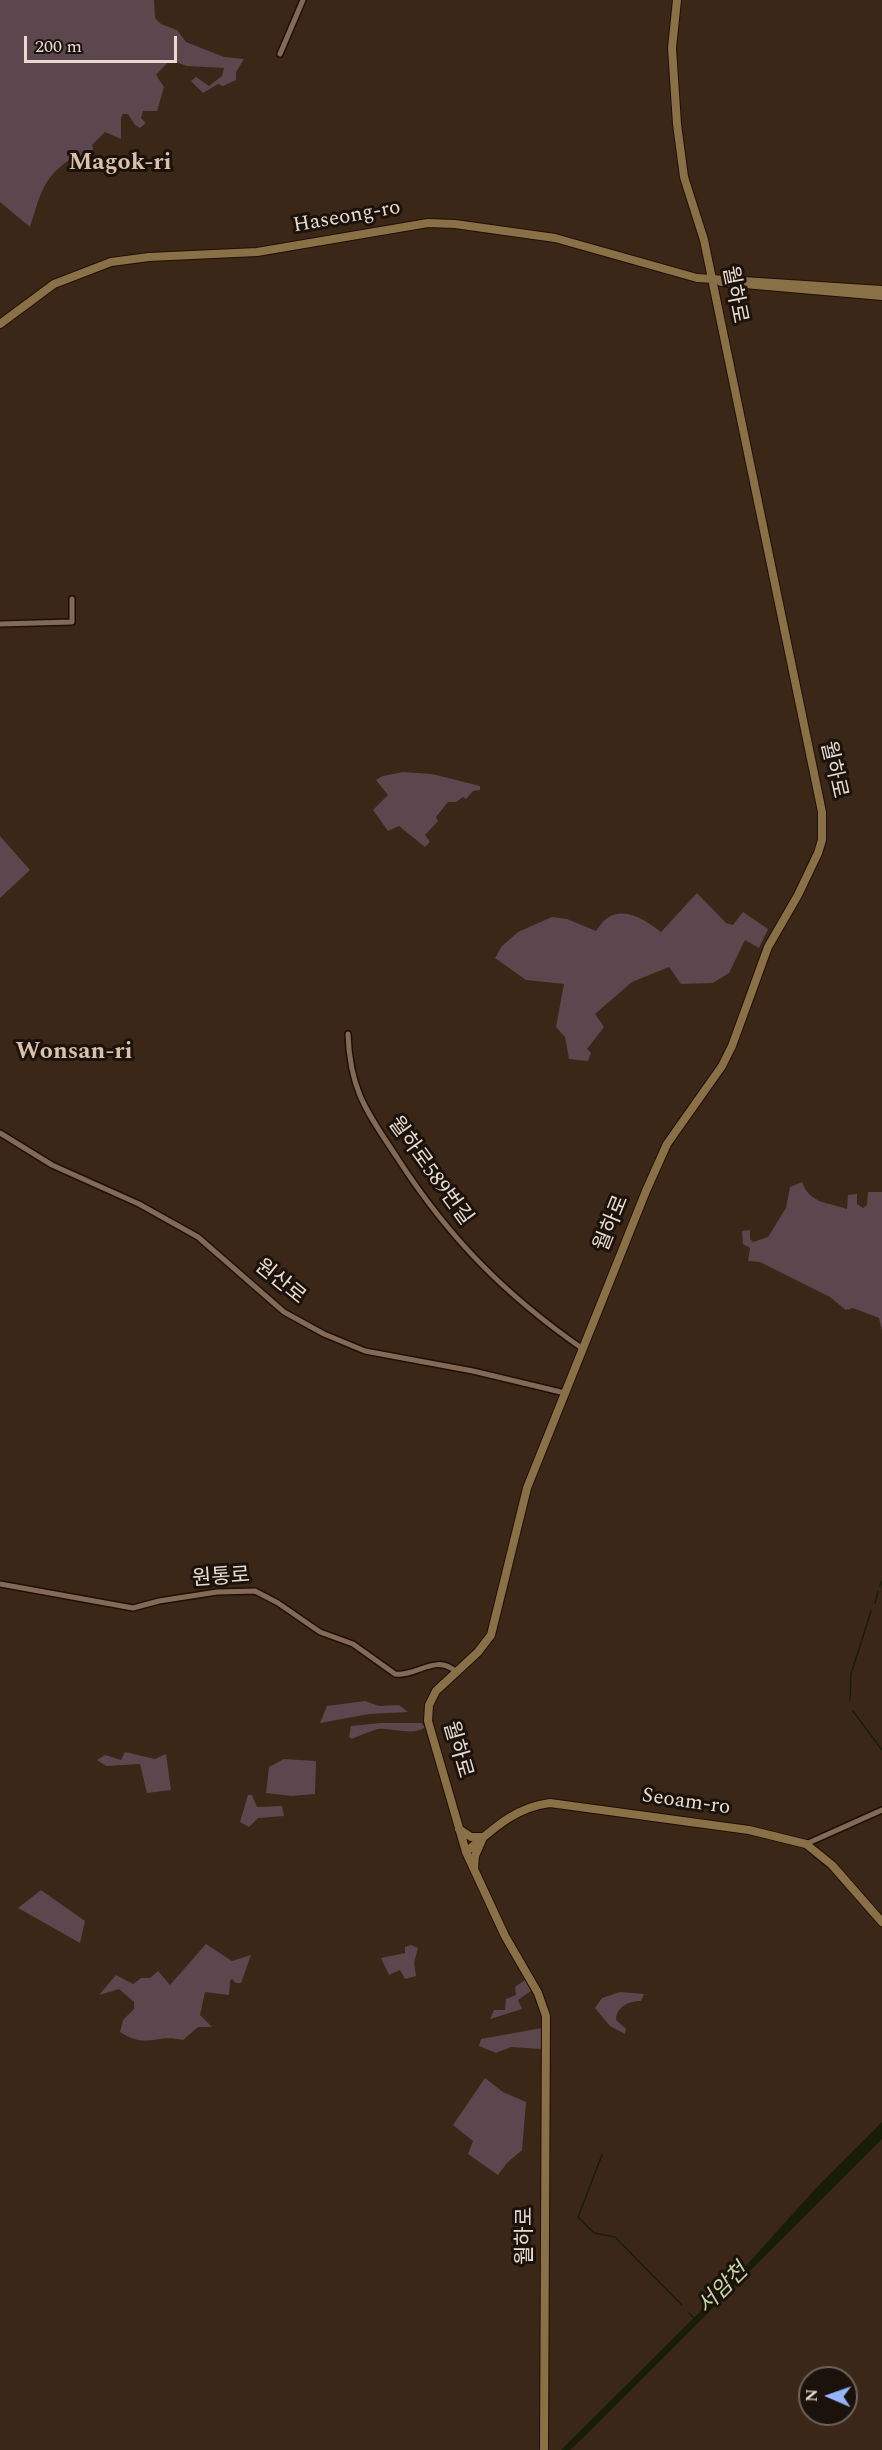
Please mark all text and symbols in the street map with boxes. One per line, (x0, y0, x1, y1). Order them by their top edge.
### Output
scale bar (27, 24, 180, 62)
text: 200 m (35, 33, 82, 60)
district label: Magok-ri (68, 150, 172, 178)
street label: Haseong-ro (291, 196, 403, 240)
street label: 월하로 (715, 264, 751, 326)
street label: 월하로 (813, 739, 851, 801)
district label: Wonsan-ri (16, 1039, 132, 1067)
street label: 월하로589번길 (381, 1113, 477, 1231)
street label: 월하로 (590, 1192, 636, 1256)
street label: 원산로 (249, 1255, 309, 1311)
street label: 원통로 (191, 1564, 251, 1594)
street label: 월하로 (436, 1719, 476, 1781)
street label: Seoam-ro (640, 1784, 732, 1822)
street label: 월하로 (514, 2207, 540, 2265)
water label: 서암천 (693, 2259, 755, 2321)
north arrow (798, 2366, 858, 2426)
text: N (800, 2388, 824, 2402)

